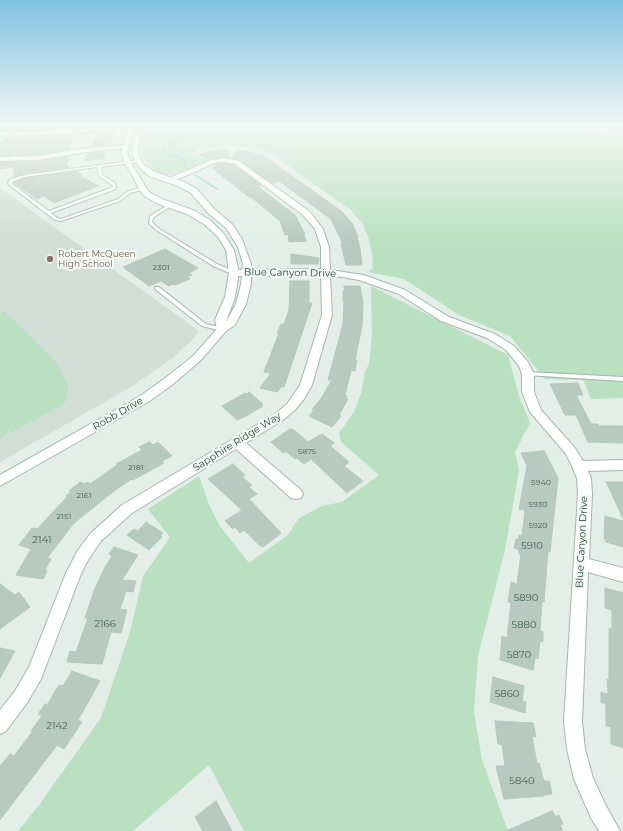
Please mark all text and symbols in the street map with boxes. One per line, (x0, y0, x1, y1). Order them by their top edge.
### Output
place label: Robert McQueen High School (58, 249, 136, 270)
marker: Robert McQueen High School (45, 254, 55, 264)
house number: 2301 (152, 263, 170, 273)
street label: Blue Canyon Drive (244, 266, 336, 280)
street label: Robb Drive (91, 395, 145, 433)
street label: Sapphire Ridge Way (191, 410, 283, 474)
house number: 5875 (298, 447, 316, 457)
house number: 2181 (128, 463, 144, 473)
house number: 5940 (531, 478, 551, 488)
house number: 2161 (76, 491, 92, 501)
street label: Blue Canyon Drive (574, 496, 590, 588)
house number: 5930 (528, 500, 548, 510)
house number: 2151 (57, 512, 71, 522)
house number: 5920 (528, 521, 548, 531)
house number: 2141 (32, 534, 52, 546)
house number: 5910 (521, 540, 543, 552)
house number: 5890 (514, 592, 538, 604)
house number: 2166 (94, 618, 116, 630)
house number: 5880 (511, 619, 537, 631)
house number: 5870 (507, 649, 531, 661)
house number: 5860 (495, 688, 519, 700)
house number: 2142 (46, 720, 68, 732)
house number: 5840 (509, 775, 535, 787)

